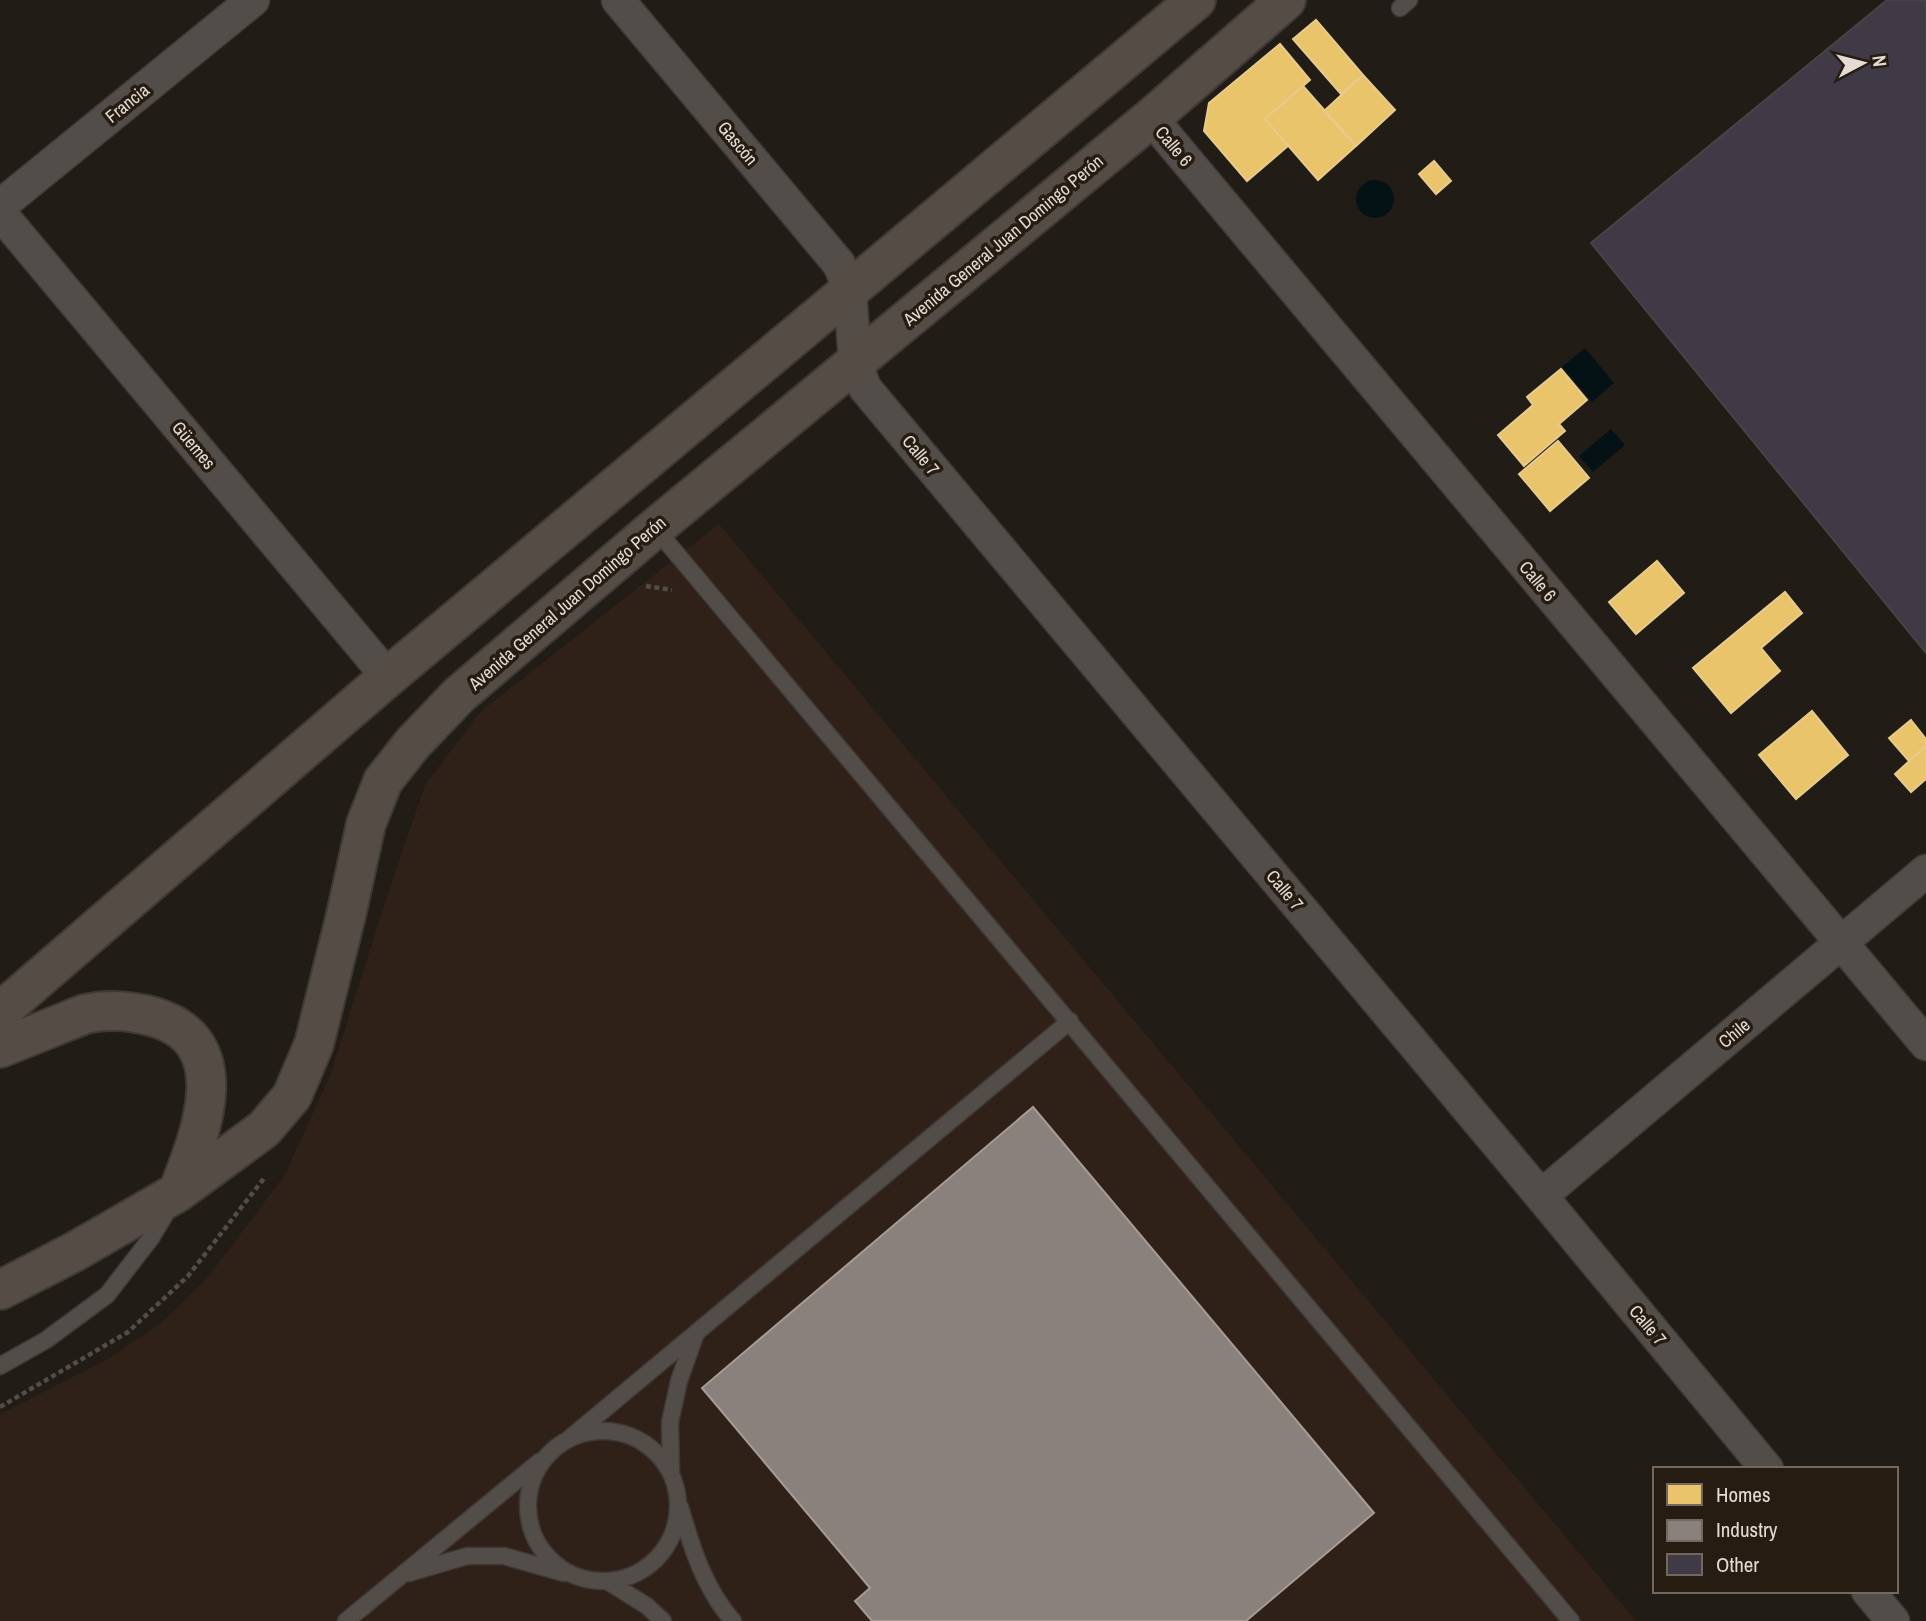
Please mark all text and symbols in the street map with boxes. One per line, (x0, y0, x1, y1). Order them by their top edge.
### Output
north arrow (1828, 28, 1898, 98)
text: N (1866, 54, 1893, 68)
street label: Francia (100, 78, 154, 128)
street label: Gascón (712, 115, 764, 171)
street label: Calle 6 (1150, 120, 1198, 172)
street label: Avenida General Juan Domingo Perón (897, 149, 1108, 332)
street label: Güemes (166, 416, 222, 474)
street label: Calle 7 (897, 429, 945, 481)
street label: Avenida General Juan Domingo Perón (462, 510, 671, 696)
street label: Calle 6 (1514, 555, 1562, 607)
street label: Calle 7 (1261, 864, 1309, 916)
street label: Chile (1713, 1012, 1755, 1054)
street label: Calle 7 (1624, 1299, 1672, 1351)
legend (1653, 1467, 1898, 1593)
text: Homes (1716, 1480, 1771, 1509)
text: Industry (1716, 1515, 1778, 1544)
text: Other (1716, 1550, 1759, 1579)

